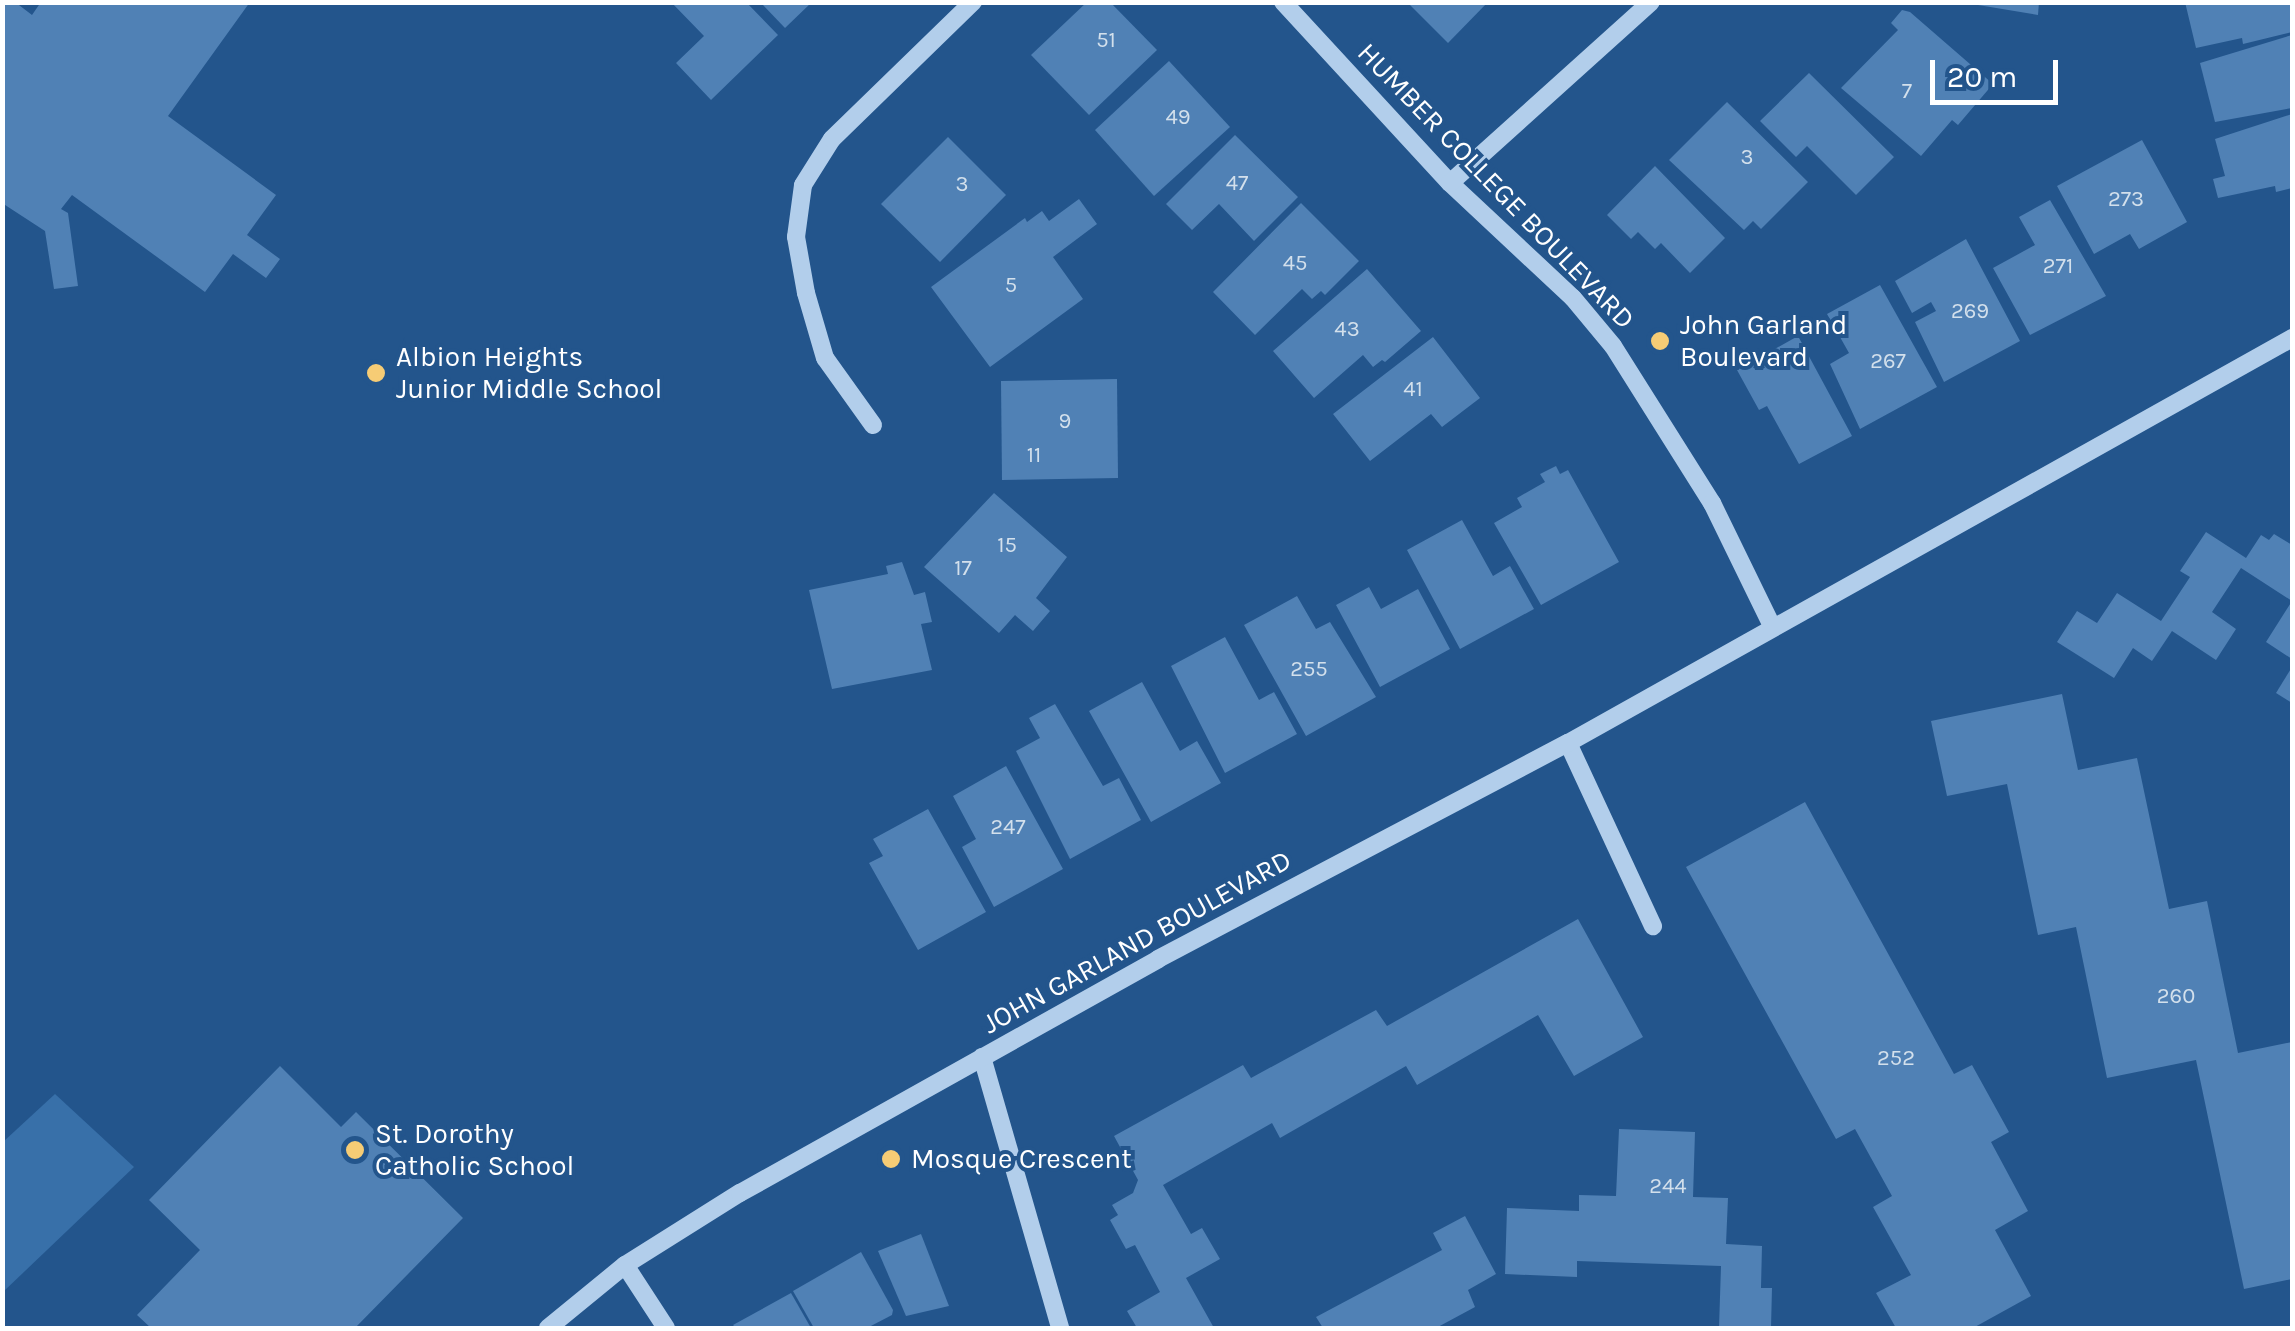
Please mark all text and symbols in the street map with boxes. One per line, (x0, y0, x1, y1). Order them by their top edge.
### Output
house number: 51 (1096, 28, 1116, 54)
street label: HUMBER COLLEGE BOULEVARD (1350, 36, 1642, 336)
scale bar (1935, 40, 2062, 102)
text: 20 m (1947, 59, 2017, 95)
house number: 7 (1902, 79, 1912, 105)
house number: 49 (1165, 105, 1191, 131)
house number: 3 (1741, 145, 1753, 171)
house number: 47 (1226, 171, 1248, 197)
house number: 3 (956, 172, 968, 198)
house number: 273 (2108, 187, 2144, 213)
house number: 45 (1283, 251, 1307, 277)
house number: 271 (2043, 254, 2073, 280)
house number: 5 (1005, 273, 1017, 299)
house number: 269 (1951, 299, 1989, 325)
place label: John Garland Boulevard (1680, 308, 1847, 374)
house number: 43 (1334, 317, 1360, 343)
marker: John Garland Boulevard (1649, 330, 1671, 352)
place label: Albion Heights Junior Middle School (396, 340, 662, 406)
house number: 267 (1870, 349, 1906, 375)
marker: Albion Heights Junior Middle School (365, 362, 387, 384)
house number: 41 (1403, 377, 1423, 403)
house number: 9 (1059, 409, 1071, 435)
house number: 11 (1027, 443, 1041, 469)
house number: 15 (997, 533, 1017, 559)
house number: 17 (954, 556, 972, 582)
house number: 255 (1290, 657, 1328, 683)
house number: 247 (990, 815, 1026, 841)
street label: JOHN GARLAND BOULEVARD (977, 843, 1297, 1041)
house number: 260 (2157, 984, 2195, 1010)
house number: 252 (1877, 1046, 1915, 1072)
place label: St. Dorothy Catholic School (375, 1117, 574, 1183)
marker: St. Dorothy Catholic School (344, 1139, 366, 1161)
place label: Mosque Crescent (911, 1142, 1132, 1176)
marker: Mosque Crescent (880, 1148, 902, 1170)
house number: 244 (1649, 1174, 1687, 1200)

